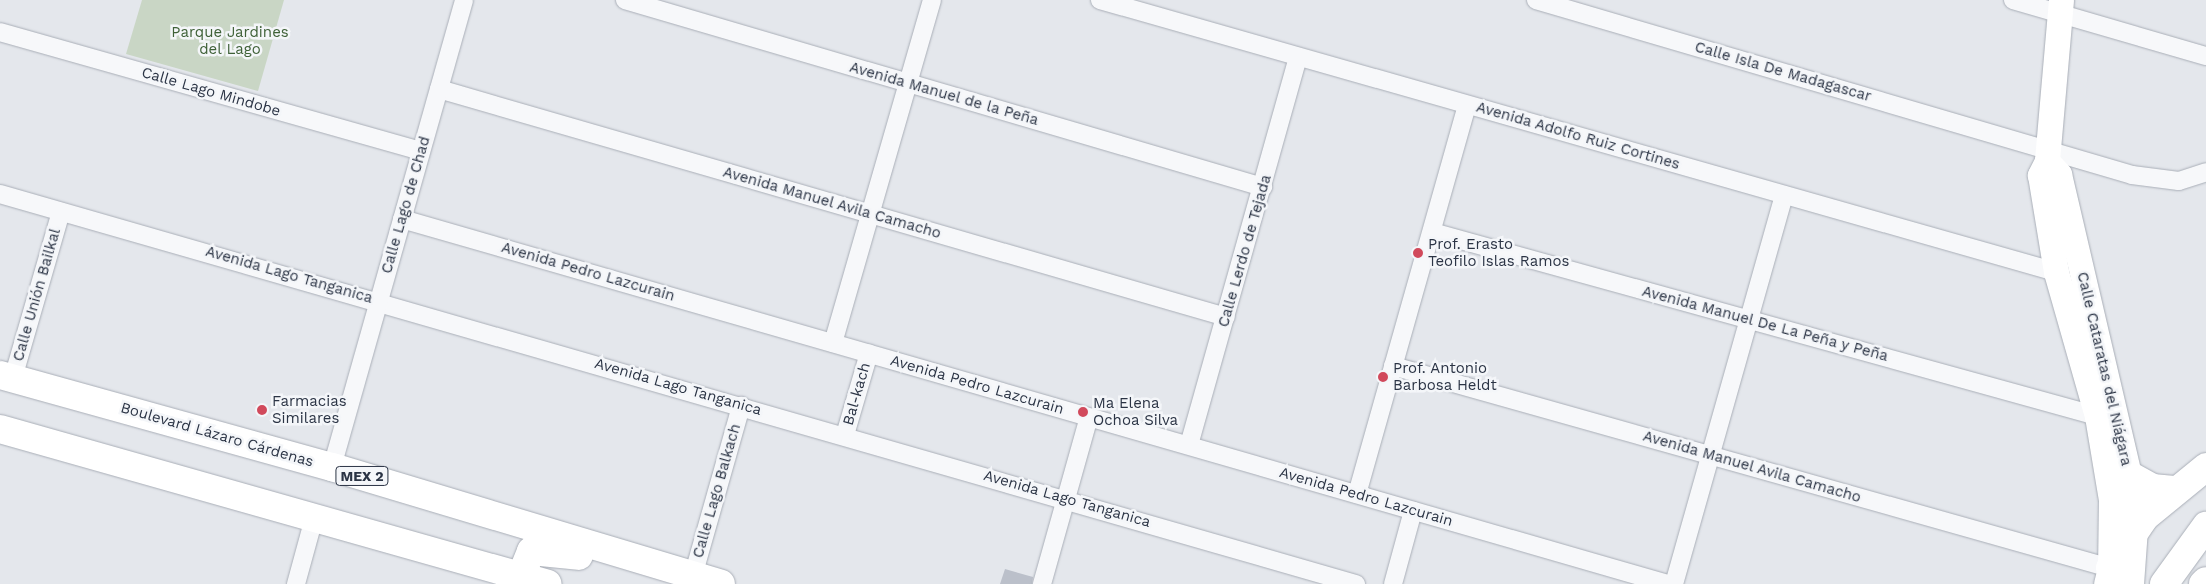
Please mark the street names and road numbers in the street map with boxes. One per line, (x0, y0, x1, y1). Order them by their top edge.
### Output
street label: Calle Isla De Madagascar (1692, 38, 1874, 106)
street label: Avenida Manuel de la Peña (847, 58, 1041, 130)
street label: Calle Lago Mindobe (139, 64, 283, 120)
street label: Avenida Adolfo Ruiz Cortines (1474, 98, 1682, 174)
street label: Calle Lago de Chad (378, 134, 434, 276)
street label: Avenida Manuel Avila Camacho (720, 163, 944, 243)
street label: Calle Lerdo de Tejada (1215, 173, 1275, 329)
street label: Calle Unión Bailkal (9, 227, 65, 363)
street label: Avenida Pedro Lazcurain (499, 239, 677, 305)
street label: Avenida Lago Tanganica (203, 242, 375, 308)
street label: Calle Cataratas del Niágara (2073, 270, 2135, 468)
street label: Avenida Manuel De La Peña y Peña (1639, 282, 1891, 366)
street label: Avenida Pedro Lazcurain (888, 352, 1066, 418)
street label: Avenida Lago Tanganica (592, 354, 764, 420)
street label: Bal-kach (839, 361, 875, 427)
street label: Boulevard Lázaro Cárdenas (118, 399, 316, 471)
street label: Calle Lago Balkach (689, 422, 745, 560)
street label: Avenida Manuel Avila Camacho (1640, 427, 1864, 507)
road number: MEX 2 (334, 464, 390, 488)
street label: Avenida Pedro Lazcurain (1277, 464, 1455, 530)
street label: Avenida Lago Tanganica (981, 466, 1153, 532)

